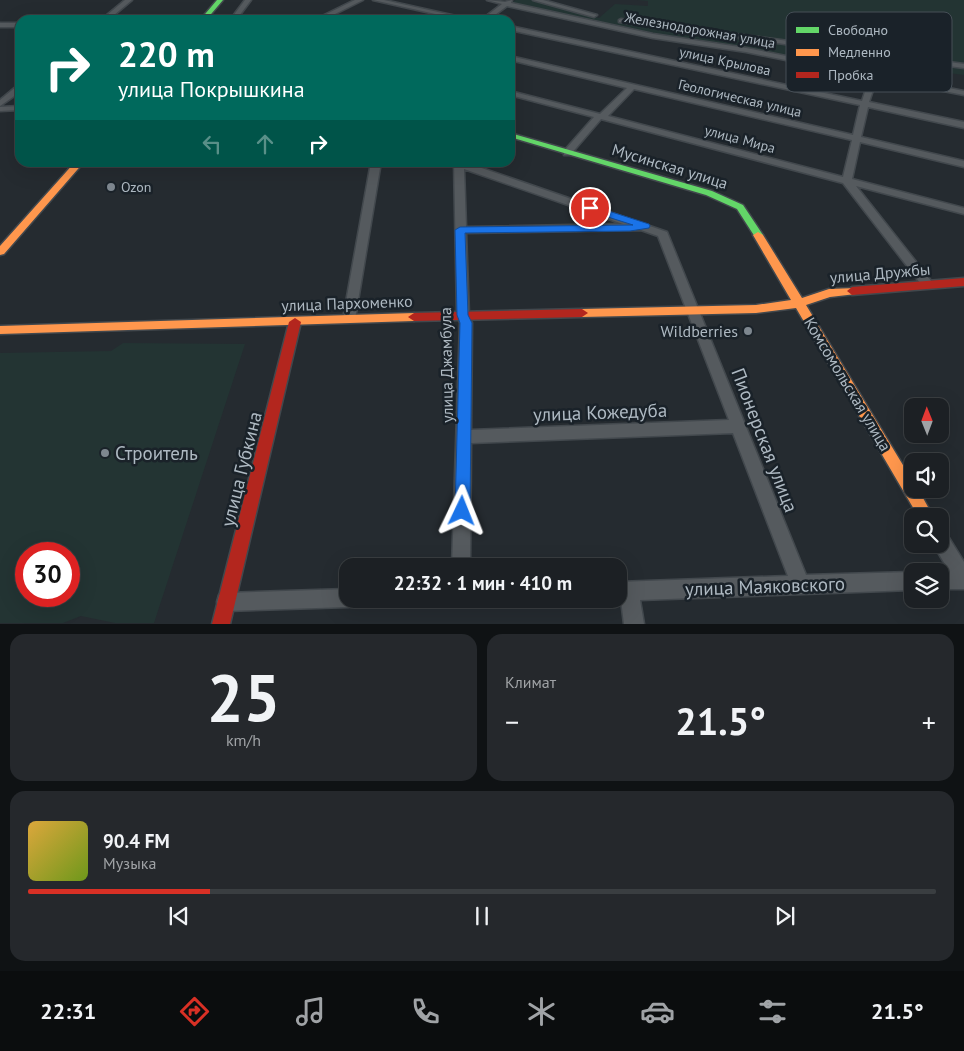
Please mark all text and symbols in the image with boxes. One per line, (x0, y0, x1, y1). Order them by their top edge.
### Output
street label: Железнодорожная улица (622, 8, 777, 52)
legend (786, 12, 952, 92)
text: Свободно (828, 21, 888, 39)
text: 220 m (118, 31, 215, 77)
icon: right (35, 35, 100, 100)
street label: улица Крылова (678, 43, 773, 80)
text: Медленно (828, 43, 891, 61)
text: Пробка (828, 66, 873, 84)
text: улица Покрышкина (118, 75, 305, 103)
street label: Геологическая улица (677, 75, 804, 121)
street label: улица Мира (703, 121, 777, 157)
icon: left (198, 130, 226, 158)
icon: ahead (251, 130, 279, 158)
icon: right (304, 130, 332, 158)
street label: Мусинская улица (610, 139, 730, 193)
place label: Ozon (121, 178, 151, 196)
marker: Ozon (105, 181, 117, 193)
pin (569, 187, 611, 229)
icon: arrive (576, 194, 604, 222)
street label: улица Дружбы (829, 259, 931, 287)
street label: улица Пархоменко (281, 291, 413, 315)
street label: улица Джамбула (435, 307, 457, 423)
street label: Комсомольская улица (800, 313, 896, 455)
place label: Wildberries (660, 321, 738, 341)
marker: Wildberries (742, 325, 754, 337)
street label: Пионерская улица (726, 364, 804, 516)
street label: улица Кожедуба (533, 398, 667, 426)
north arrow (904, 398, 949, 442)
map controls (904, 398, 949, 608)
street label: улица Губкина (215, 409, 267, 529)
place label: Строитель (115, 441, 198, 465)
marker: Строитель (99, 447, 111, 459)
button: sound (904, 453, 949, 498)
position arrow (435, 484, 487, 536)
button: search (904, 508, 949, 553)
speed limit sign: 30 (15, 542, 80, 607)
button: layers (904, 563, 949, 608)
text: 22:32 · 1 мин · 410 m (394, 571, 572, 595)
street label: улица Маяковского (685, 571, 845, 601)
text: 25 (207, 655, 280, 739)
text: Климат (505, 672, 556, 692)
text: 21.5° (675, 696, 766, 745)
text: − (505, 703, 519, 740)
text: + (922, 703, 936, 740)
text: km/h (226, 730, 261, 750)
text: 90.4 FM (103, 829, 170, 853)
text: Музыка (103, 853, 156, 873)
icon: previous (165, 902, 193, 930)
icon: pause (468, 902, 496, 930)
icon: next (771, 902, 799, 930)
icon: directions (177, 994, 212, 1029)
icon: music (293, 994, 328, 1029)
icon: phone (408, 994, 443, 1029)
icon: climate (524, 994, 559, 1029)
icon: car (640, 994, 675, 1029)
icon: filters (755, 994, 790, 1029)
text: 22:31 (40, 997, 96, 1025)
text: 21.5° (871, 997, 924, 1025)

